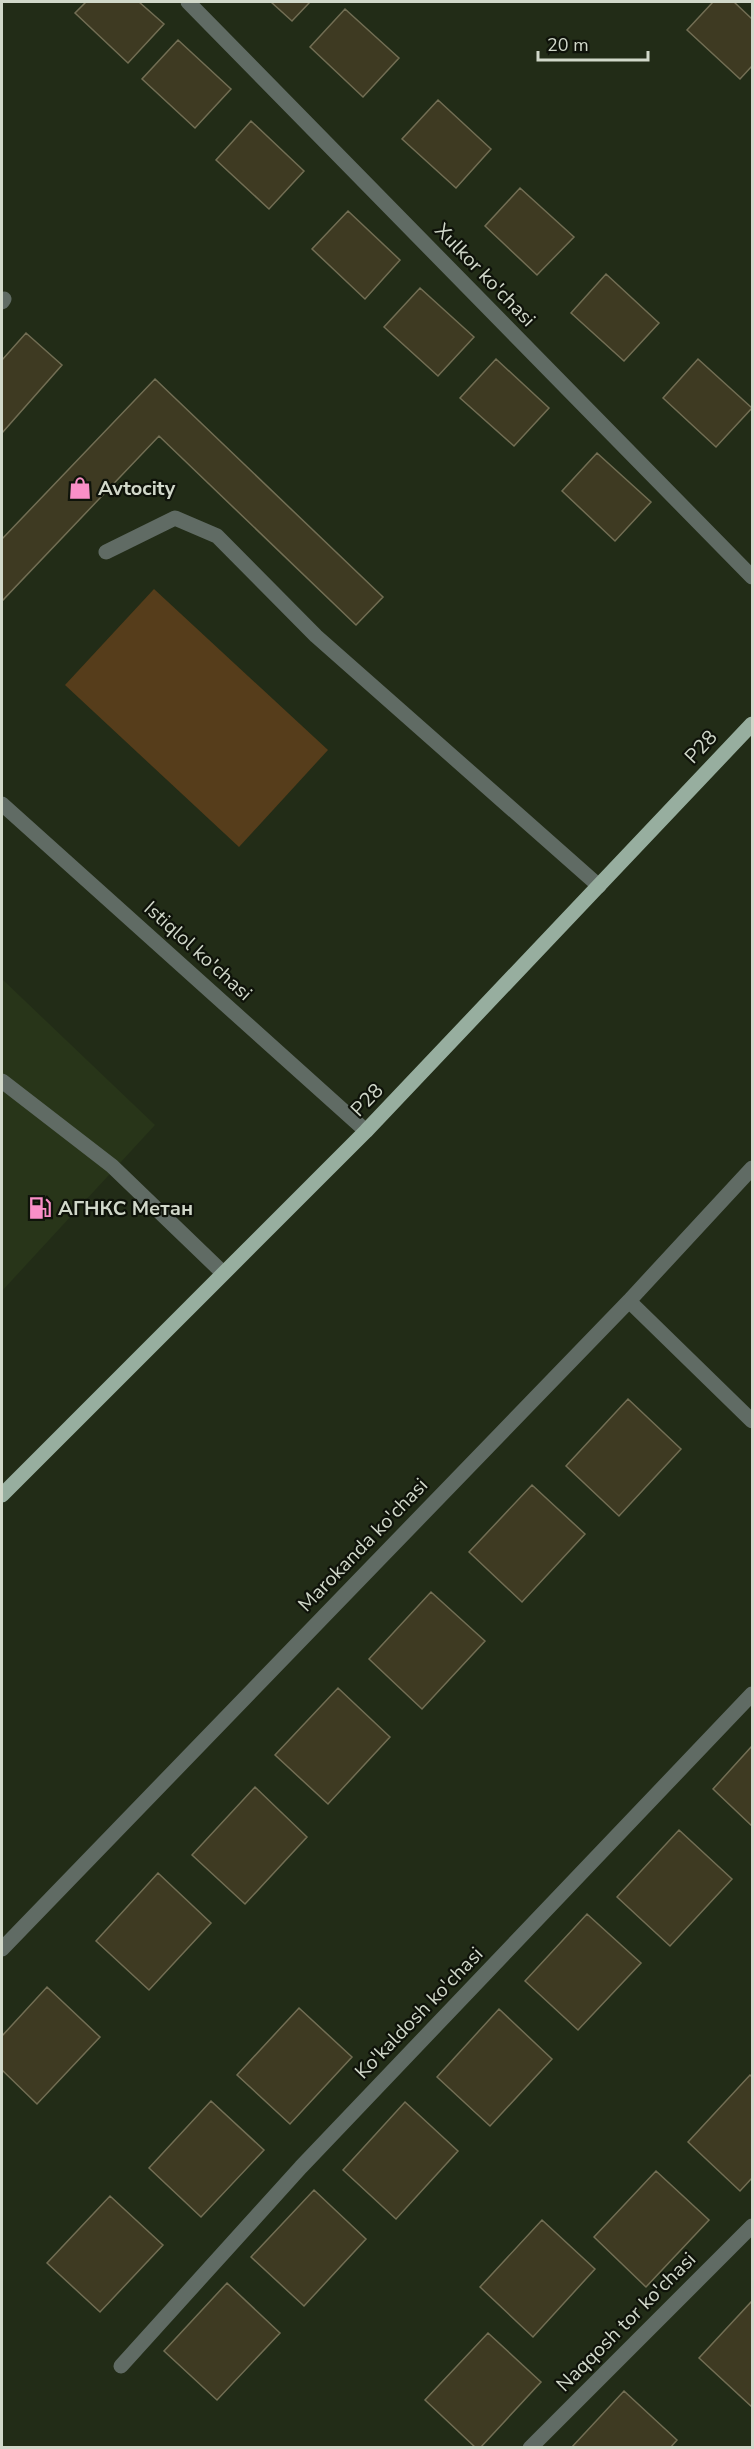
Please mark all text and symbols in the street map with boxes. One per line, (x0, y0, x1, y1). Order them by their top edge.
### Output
scale bar (538, 24, 648, 62)
text: 20 m (547, 33, 589, 57)
street label: Xulkor ko'chasi (429, 217, 541, 333)
shop icon: Avtocity (67, 475, 93, 501)
place label: Avtocity (98, 475, 176, 502)
street label: Р28 (679, 724, 723, 770)
street label: Istiqlol ko'chasi (138, 895, 258, 1007)
street label: Р28 (345, 1077, 389, 1123)
fuel station icon: АГНКС Метан (27, 1195, 53, 1221)
place label: АГНКС Метан (58, 1195, 193, 1222)
street label: Marokanda ko'chasi (292, 1472, 434, 1618)
street label: Ko'kaldosh ko'chasi (349, 1941, 489, 2085)
street label: Naqqosh tor ko'chasi (550, 2246, 702, 2398)

